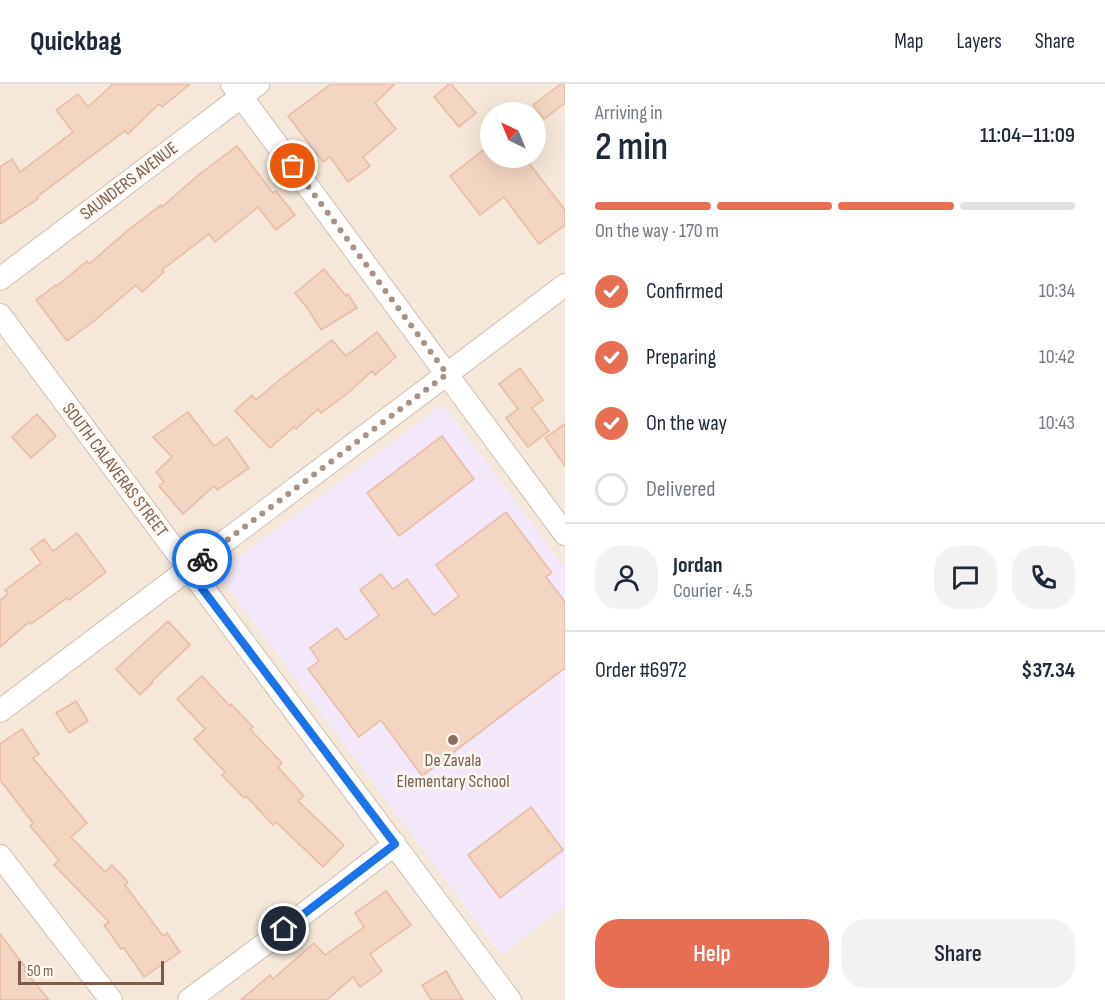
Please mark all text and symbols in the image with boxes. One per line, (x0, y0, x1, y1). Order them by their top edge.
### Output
text: Quickbag (30, 25, 122, 58)
text: Map (894, 29, 923, 54)
text: Layers (956, 29, 1002, 54)
text: Share (1035, 29, 1075, 54)
text: Arriving in (595, 101, 663, 125)
north arrow (480, 102, 546, 168)
map controls (480, 102, 546, 168)
text: 11:04–11:09 (980, 122, 1075, 149)
text: 2 min (595, 124, 668, 171)
street label: SAUNDERS AVENUE (76, 137, 182, 225)
pin (267, 140, 318, 191)
icon: bag (276, 149, 309, 182)
text: On the way · 170 m (595, 219, 719, 243)
icon: check (595, 275, 628, 308)
text: Confirmed (646, 278, 723, 305)
text: 10:34 (1039, 279, 1075, 303)
icon: check (595, 341, 628, 374)
text: Preparing (646, 344, 716, 371)
text: 10:42 (1039, 345, 1075, 369)
street label: SOUTH CALAVERAS STREET (58, 399, 172, 541)
icon: check (595, 407, 628, 440)
text: On the way (646, 410, 727, 437)
text: 10:43 (1039, 411, 1075, 435)
text: Delivered (646, 476, 715, 503)
courier (172, 529, 232, 589)
icon: bike (186, 543, 219, 576)
button: person (595, 546, 658, 609)
button: chat (934, 546, 997, 609)
button: phone (1012, 546, 1075, 609)
text: Jordan (673, 552, 722, 579)
text: Courier · 4.5 (673, 579, 753, 603)
text: Order #6972 (595, 657, 687, 684)
text: $37.34 (1021, 657, 1075, 684)
marker: De Zavala Elementary School (446, 733, 460, 747)
place label: De Zavala Elementary School (397, 750, 509, 792)
pin (258, 903, 309, 954)
icon: home (267, 912, 300, 945)
button: Help (595, 919, 829, 988)
button: Share (841, 919, 1075, 988)
scale bar (18, 958, 164, 986)
text: 50 m (27, 962, 53, 981)

